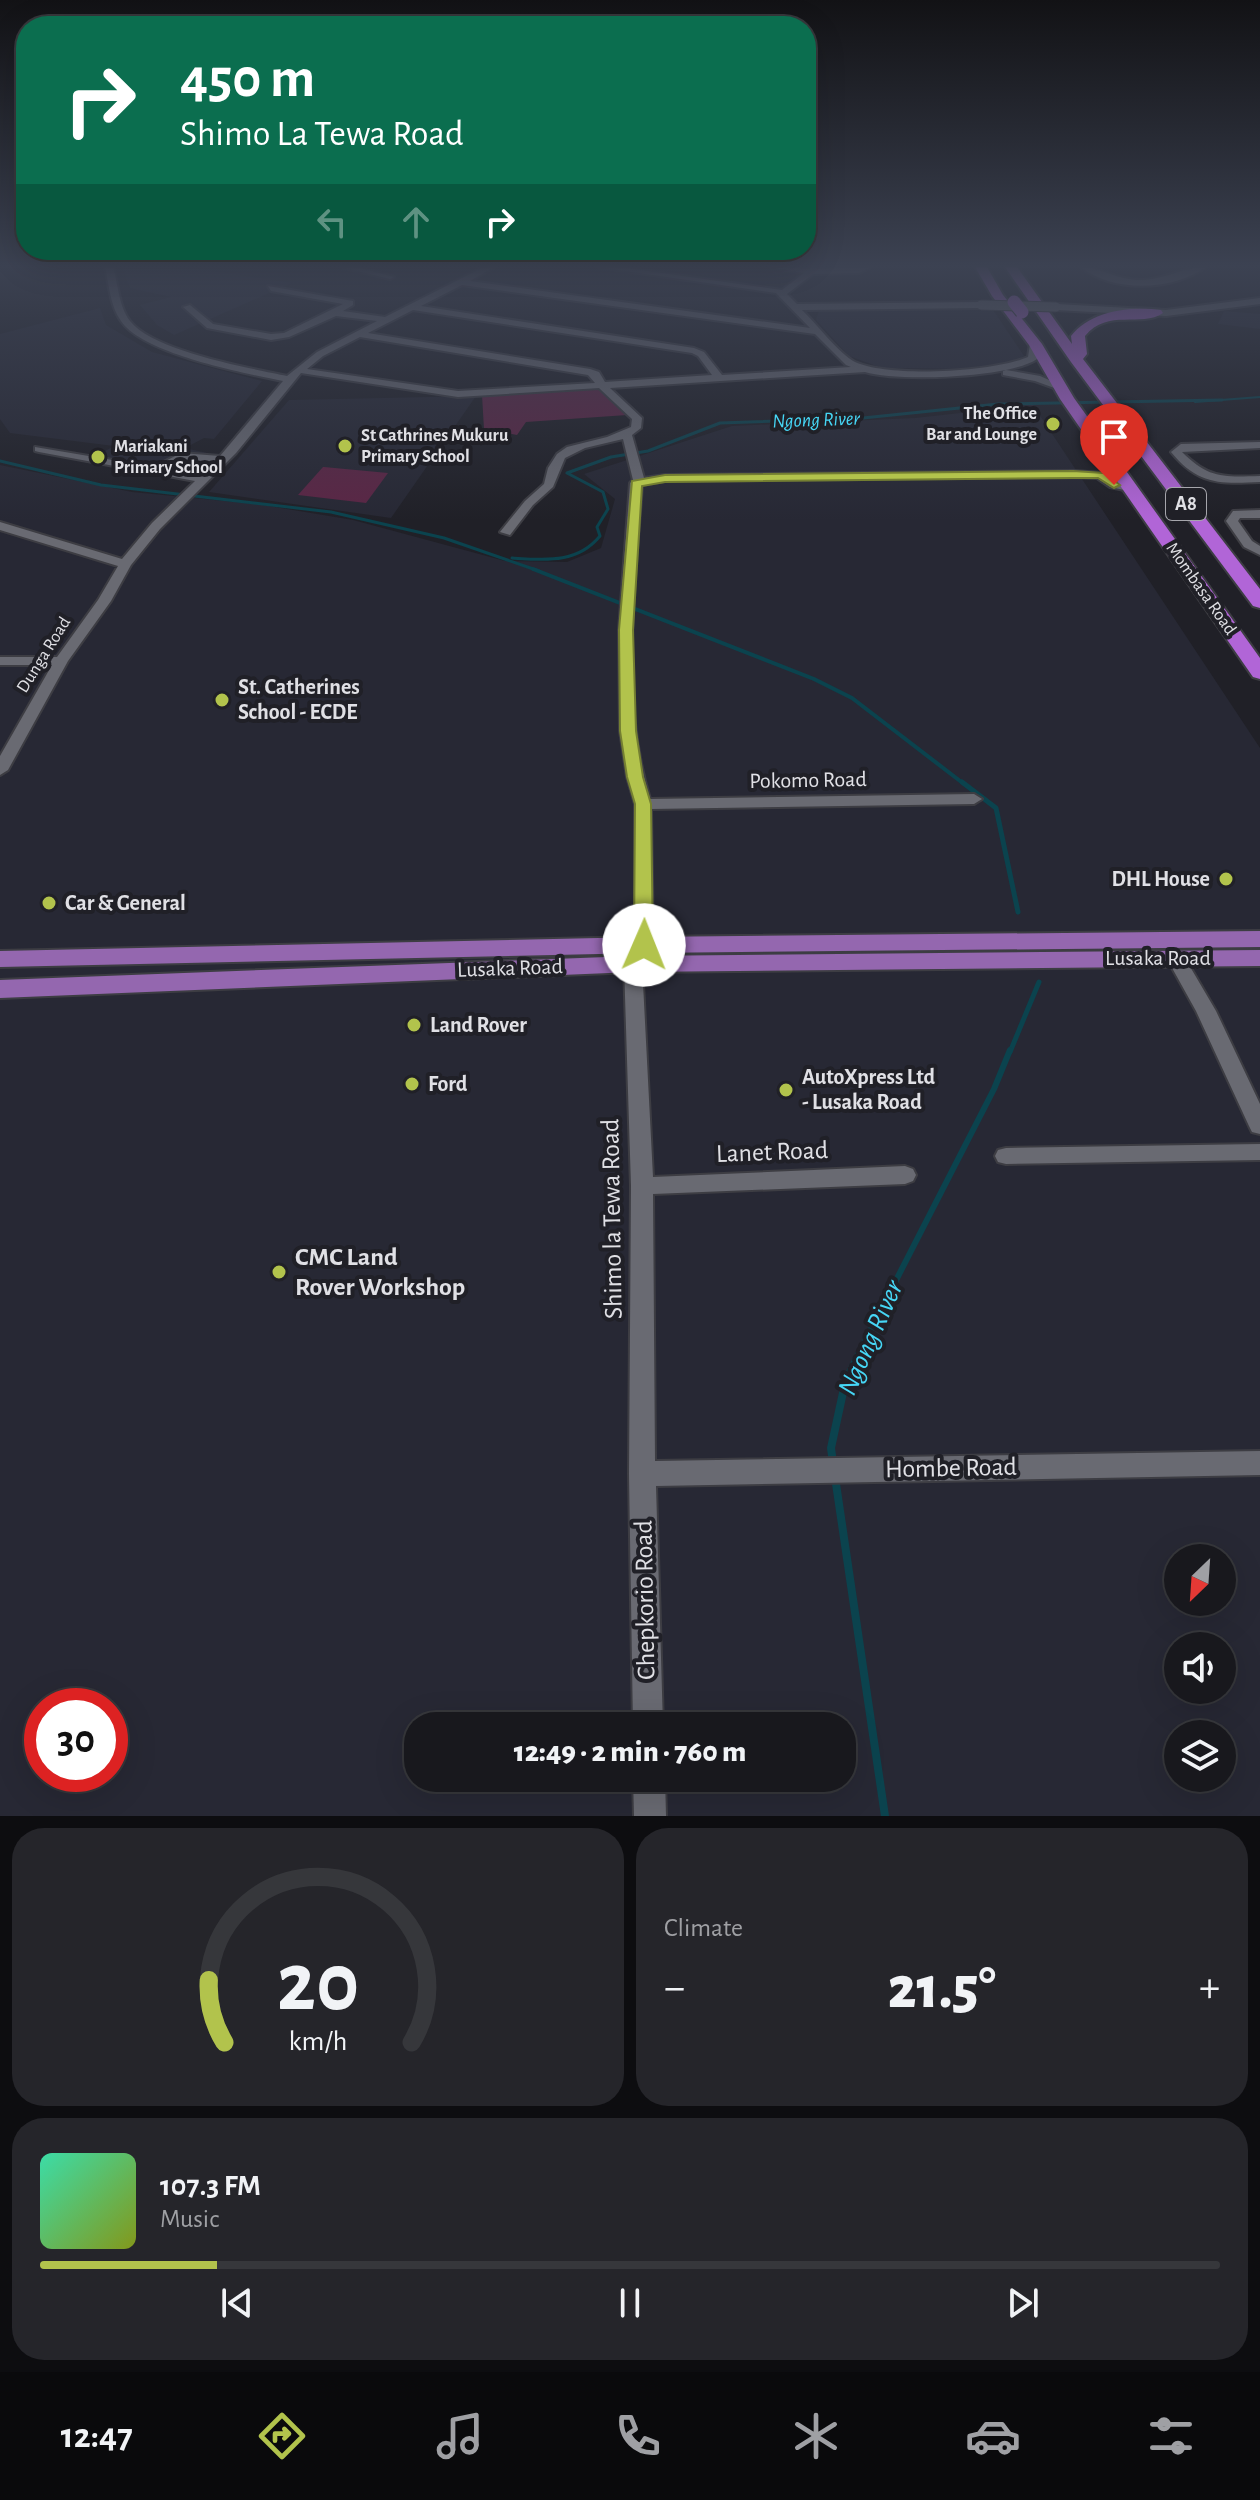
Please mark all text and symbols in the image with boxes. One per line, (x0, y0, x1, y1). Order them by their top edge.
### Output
icon: right (48, 48, 152, 152)
text: 450 m (180, 51, 315, 107)
text: Shimo La Tewa Road (180, 116, 464, 152)
icon: left (310, 200, 354, 244)
icon: ahead (394, 200, 438, 244)
icon: right (478, 200, 522, 244)
pin (1080, 403, 1148, 485)
place label: The Office Bar and Lounge (926, 405, 1037, 444)
water label: Ngong River (772, 408, 861, 432)
marker: The Office Bar and Lounge (1044, 415, 1062, 433)
icon: arrive (1092, 415, 1136, 459)
place label: St Cathrines Mukuru Primary School (361, 427, 509, 466)
marker: St Cathrines Mukuru Primary School (336, 437, 354, 455)
place label: Mariakani Primary School (114, 438, 223, 477)
marker: Mariakani Primary School (89, 448, 107, 466)
road number: A8 (1166, 488, 1206, 520)
street label: Mombasa Road (1163, 540, 1239, 638)
street label: Dunga Road (14, 614, 74, 696)
place label: St. Catherines School - ECDE (238, 676, 360, 723)
marker: St. Catherines School - ECDE (213, 691, 231, 709)
street label: Pokomo Road (749, 768, 867, 792)
place label: DHL House (1111, 868, 1210, 890)
marker: DHL House (1217, 870, 1235, 888)
place label: Car & General (65, 892, 186, 914)
marker: Car & General (40, 894, 58, 912)
position arrow (602, 903, 686, 987)
street label: Lusaka Road (1105, 947, 1211, 969)
street label: Lusaka Road (457, 955, 563, 981)
place label: Land Rover (430, 1014, 527, 1036)
marker: Land Rover (405, 1016, 423, 1034)
place label: AutoXpress Ltd - Lusaka Road (802, 1066, 936, 1113)
place label: Ford (428, 1073, 468, 1095)
marker: Ford (403, 1075, 421, 1093)
marker: AutoXpress Ltd - Lusaka Road (777, 1081, 795, 1099)
street label: Shimo la Tewa Road (597, 1119, 627, 1319)
street label: Lanet Road (715, 1137, 829, 1167)
place label: CMC Land Rover Workshop (295, 1244, 465, 1300)
marker: CMC Land Rover Workshop (270, 1263, 288, 1281)
water label: Ngong River (833, 1276, 909, 1400)
street label: Hombe Road (885, 1454, 1017, 1482)
street label: Chepkorio Road (631, 1520, 659, 1680)
north arrow (1164, 1544, 1236, 1616)
map controls (1164, 1544, 1236, 1792)
button: sound (1164, 1632, 1236, 1704)
speed limit sign: 30 (24, 1688, 128, 1792)
button: layers (1164, 1720, 1236, 1792)
text: 12:49 · 2 min · 760 m (514, 1737, 746, 1767)
text: Climate (664, 1915, 743, 1941)
text: 20 (277, 1942, 359, 2026)
text: 21.5° (888, 1959, 996, 2019)
text: − (664, 1966, 685, 2010)
text: + (1199, 1966, 1220, 2010)
text: km/h (289, 2027, 347, 2056)
text: 107.3 FM (160, 2171, 261, 2201)
text: Music (160, 2206, 219, 2232)
icon: previous (215, 2281, 259, 2325)
icon: pause (608, 2281, 652, 2325)
icon: next (1001, 2281, 1045, 2325)
icon: directions (254, 2408, 310, 2464)
icon: music (432, 2408, 488, 2464)
icon: phone (610, 2408, 666, 2464)
icon: climate (788, 2408, 844, 2464)
icon: car (965, 2408, 1021, 2464)
icon: filters (1143, 2408, 1199, 2464)
text: 12:47 (61, 2418, 133, 2454)

